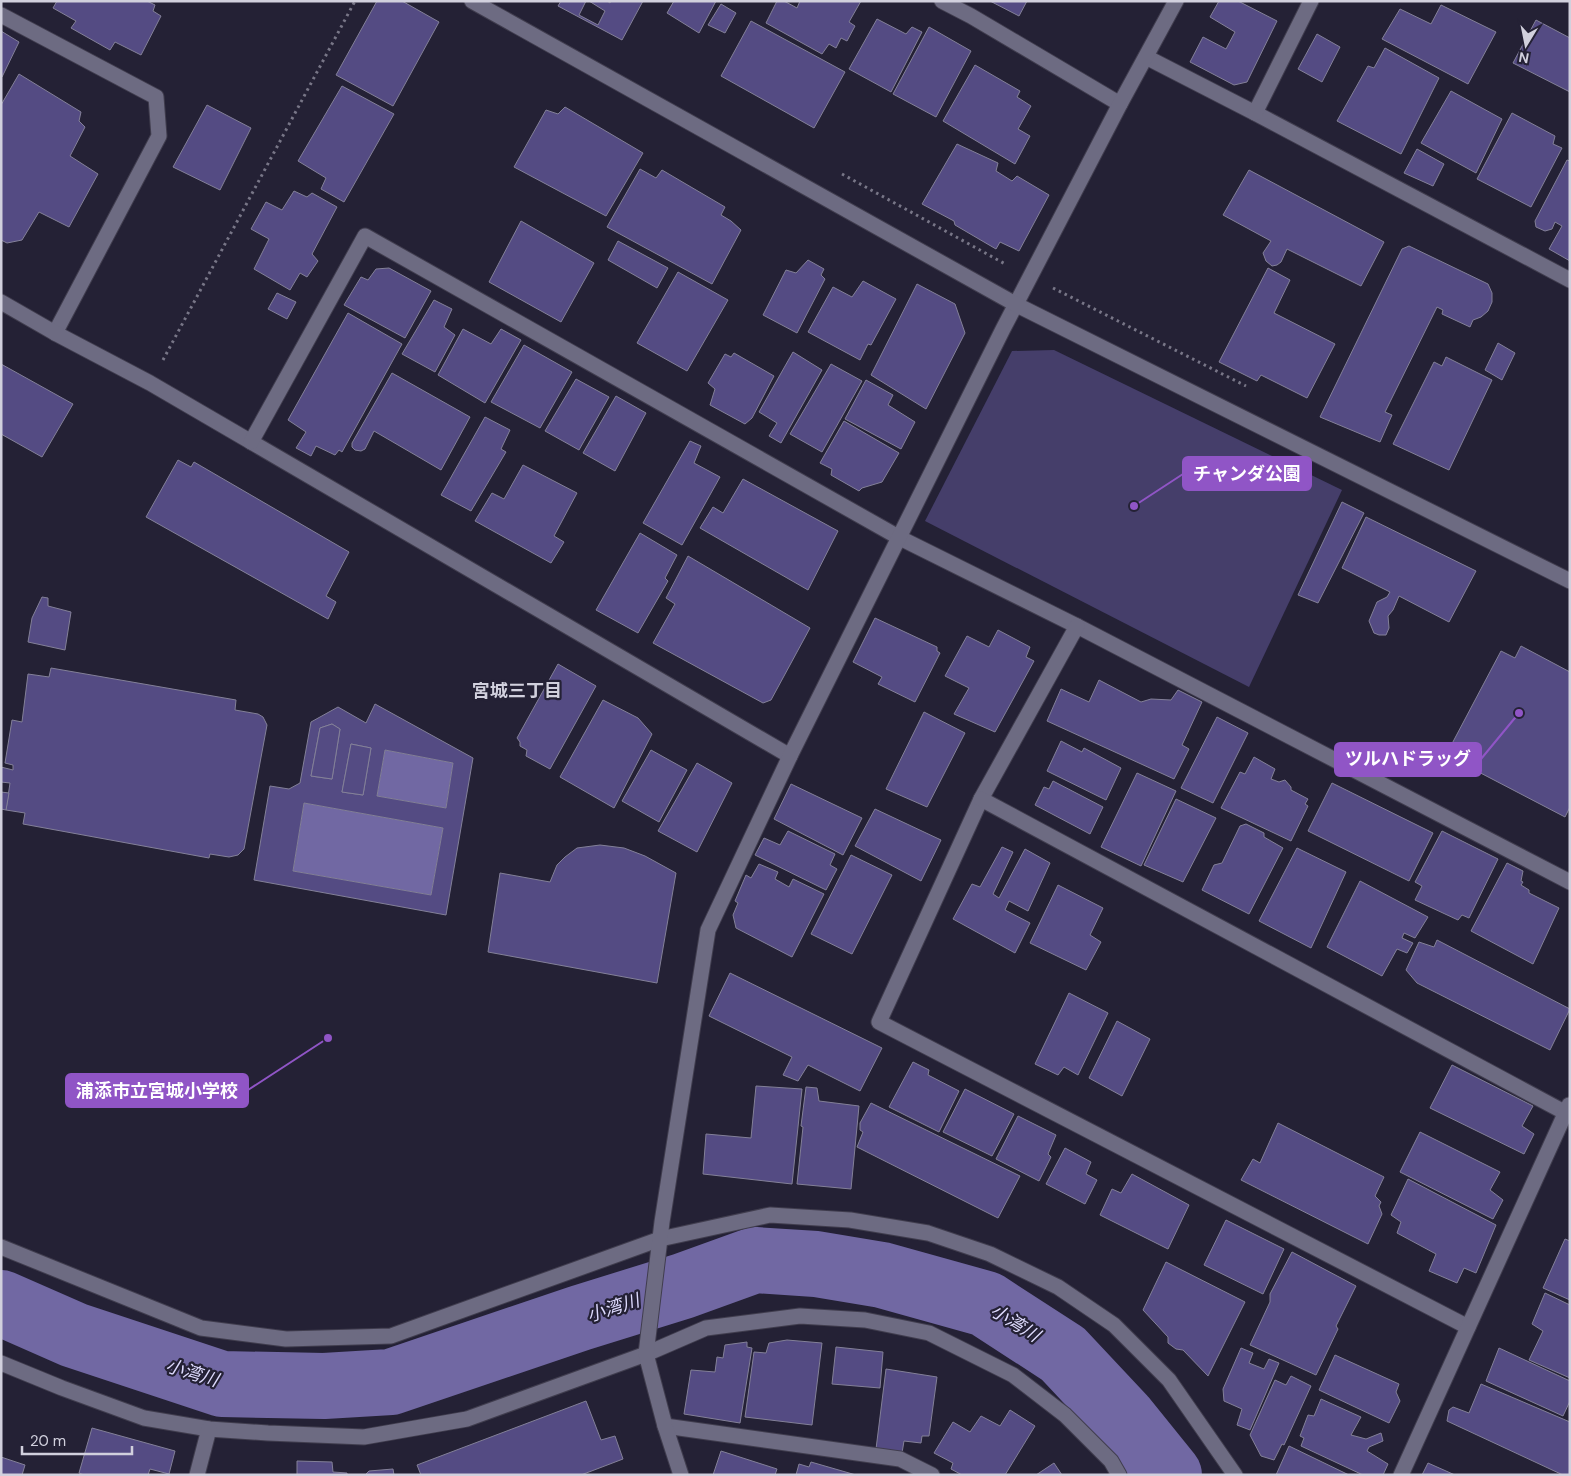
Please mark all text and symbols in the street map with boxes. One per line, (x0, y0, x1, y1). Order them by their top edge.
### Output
north arrow (1501, 20, 1551, 70)
text: N (1517, 48, 1530, 68)
callout: チャンダ公園 (1183, 457, 1311, 490)
text: チャンダ公園 (1193, 462, 1301, 486)
district label: 宮城三丁目 (472, 679, 562, 703)
callout: ツルハドラッグ (1335, 743, 1481, 776)
text: ツルハドラッグ (1345, 747, 1471, 771)
callout: 浦添市立宮城小学校 (66, 1074, 248, 1107)
text: 浦添市立宮城小学校 (76, 1079, 238, 1103)
water label: 小湾川 (584, 1288, 644, 1328)
water label: 小湾川 (986, 1299, 1046, 1349)
water label: 小湾川 (163, 1354, 223, 1393)
scale bar (22, 1424, 132, 1456)
text: 20 m (30, 1431, 66, 1451)

